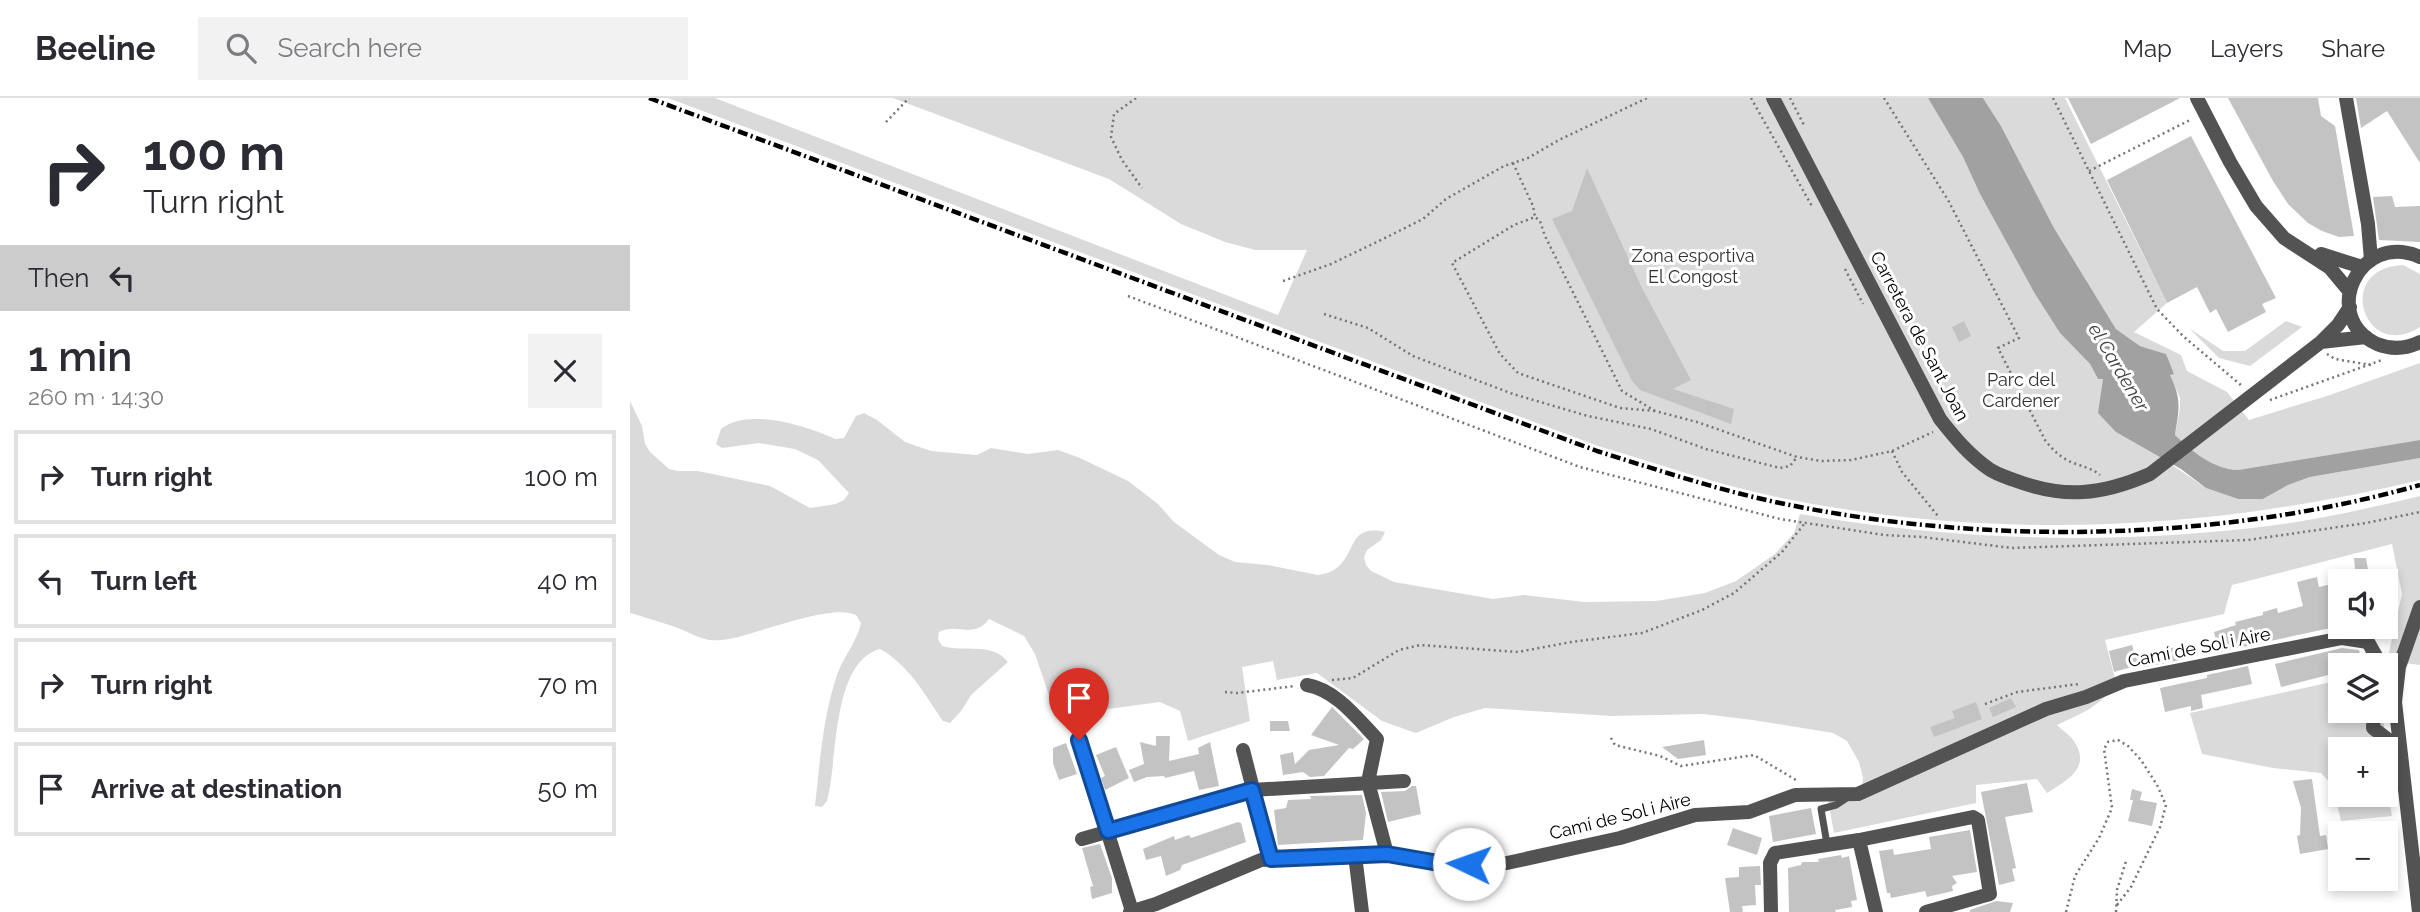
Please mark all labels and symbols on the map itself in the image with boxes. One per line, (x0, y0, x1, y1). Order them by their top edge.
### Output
park label: Zona esportiva El Congost (1631, 245, 1755, 287)
street label: Carretera de Sant Joan (1866, 248, 1974, 424)
water label: el Cardener (2084, 319, 2155, 416)
park label: Parc del Cardener (1982, 369, 2060, 411)
street label: Camí de Sol i Aire (2126, 623, 2272, 671)
pin (1049, 668, 1109, 740)
street label: Camí de Sol i Aire (1547, 788, 1693, 844)
position arrow (1432, 827, 1506, 901)

